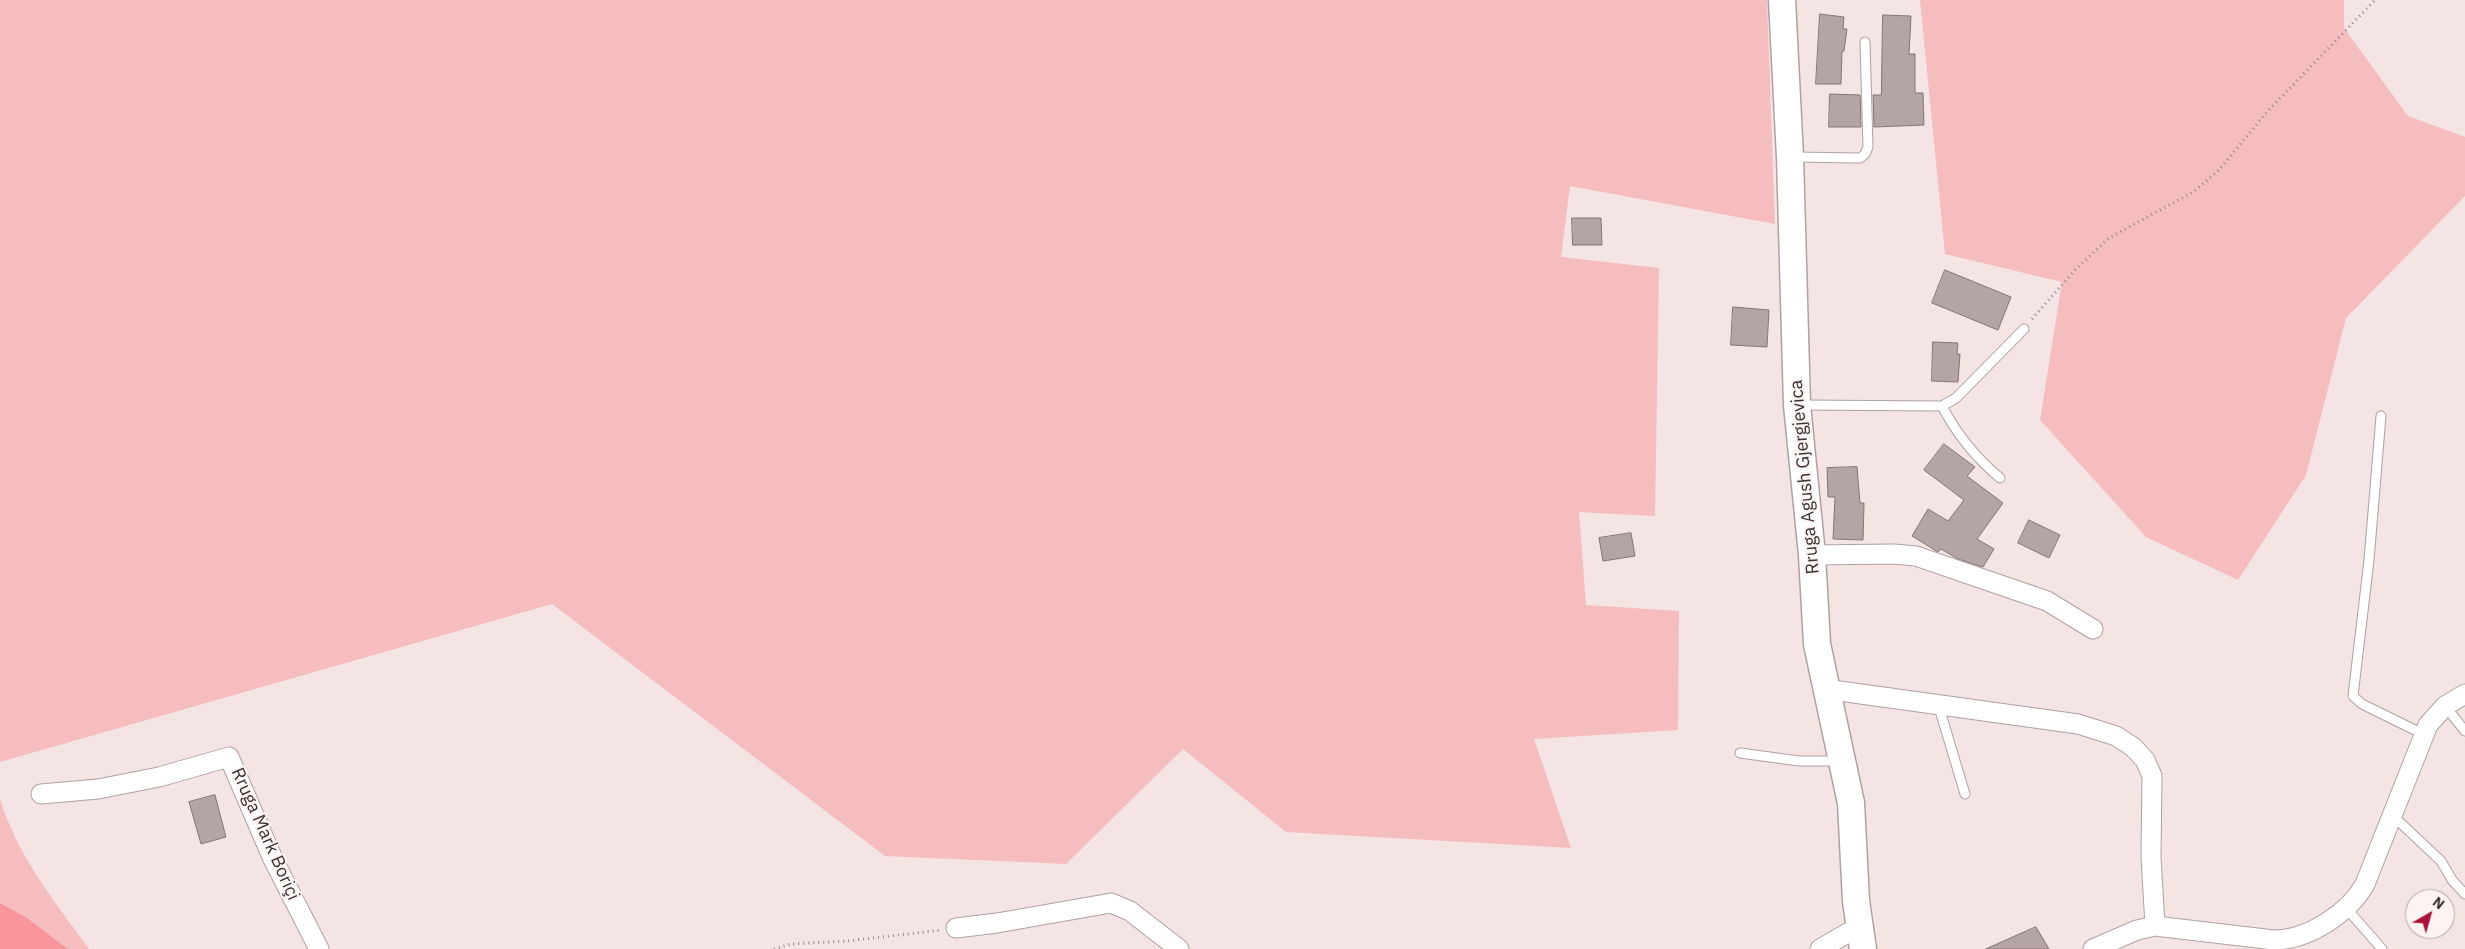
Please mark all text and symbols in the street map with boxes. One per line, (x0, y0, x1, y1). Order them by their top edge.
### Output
street label: Rruga Agush Gjergjevica (1786, 379, 1824, 575)
street label: Rruga Mark Boriçi (226, 764, 304, 904)
north arrow (2405, 889, 2455, 939)
text: N (2429, 893, 2448, 913)

